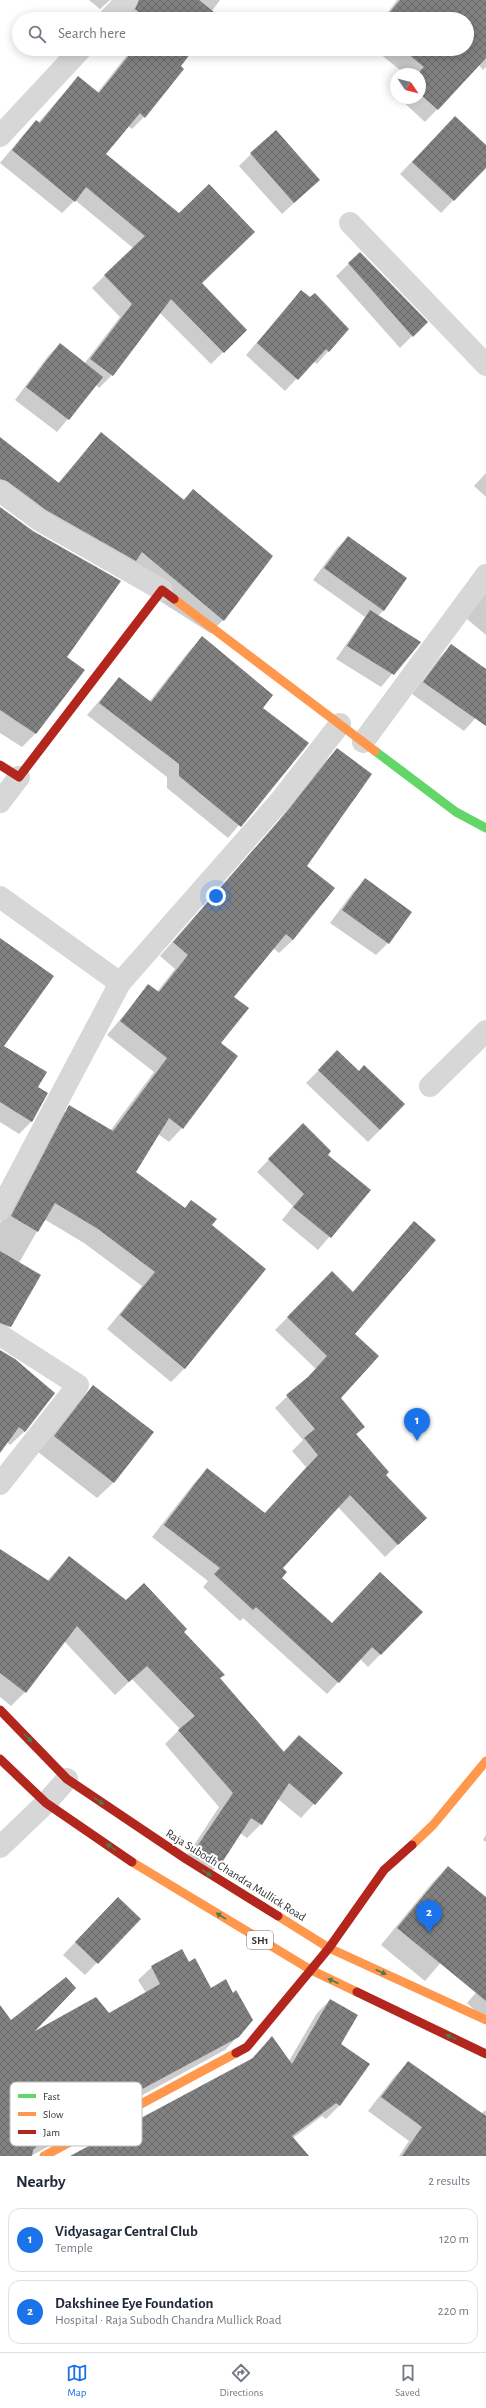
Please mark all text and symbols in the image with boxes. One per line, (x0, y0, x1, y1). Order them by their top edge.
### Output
search box (12, 12, 474, 56)
icon: search (26, 23, 48, 45)
text: Search here (58, 26, 126, 41)
north arrow (390, 68, 426, 104)
your location (206, 886, 226, 906)
pin: 1 (404, 1408, 430, 1441)
one-way arrow (23, 1733, 32, 1743)
one-way arrow (94, 1797, 104, 1805)
street label: Raja Subodh Chandra Mullick Road (163, 1827, 308, 1924)
one-way arrow (106, 1843, 116, 1851)
one-way arrow (202, 1869, 212, 1877)
pin: 2 (416, 1900, 442, 1933)
one-way arrow (216, 1912, 226, 1920)
road number: SH1 (247, 1931, 273, 1949)
one-way arrow (375, 1969, 387, 1975)
one-way arrow (328, 1978, 339, 1984)
one-way arrow (445, 2034, 456, 2040)
legend (10, 2082, 142, 2146)
text: Fast (43, 2091, 61, 2102)
text: Slow (43, 2109, 64, 2120)
text: Jam (43, 2127, 60, 2138)
text: Nearby (16, 2173, 66, 2190)
text: 2 results (428, 2175, 470, 2188)
text: Vidyasagar Central Club (55, 2224, 198, 2239)
text: 1 (28, 2233, 32, 2246)
text: 120 m (439, 2233, 469, 2246)
text: Temple (55, 2242, 93, 2255)
text: Dakshinee Eye Foundation (55, 2296, 214, 2311)
text: 2 (27, 2305, 33, 2318)
text: 220 m (438, 2305, 469, 2318)
text: Hospital · Raja Subodh Chandra Mullick Road (55, 2314, 281, 2327)
tab: Map (66, 2362, 88, 2399)
tab: Directions (219, 2362, 263, 2399)
tab: Saved (395, 2362, 420, 2399)

